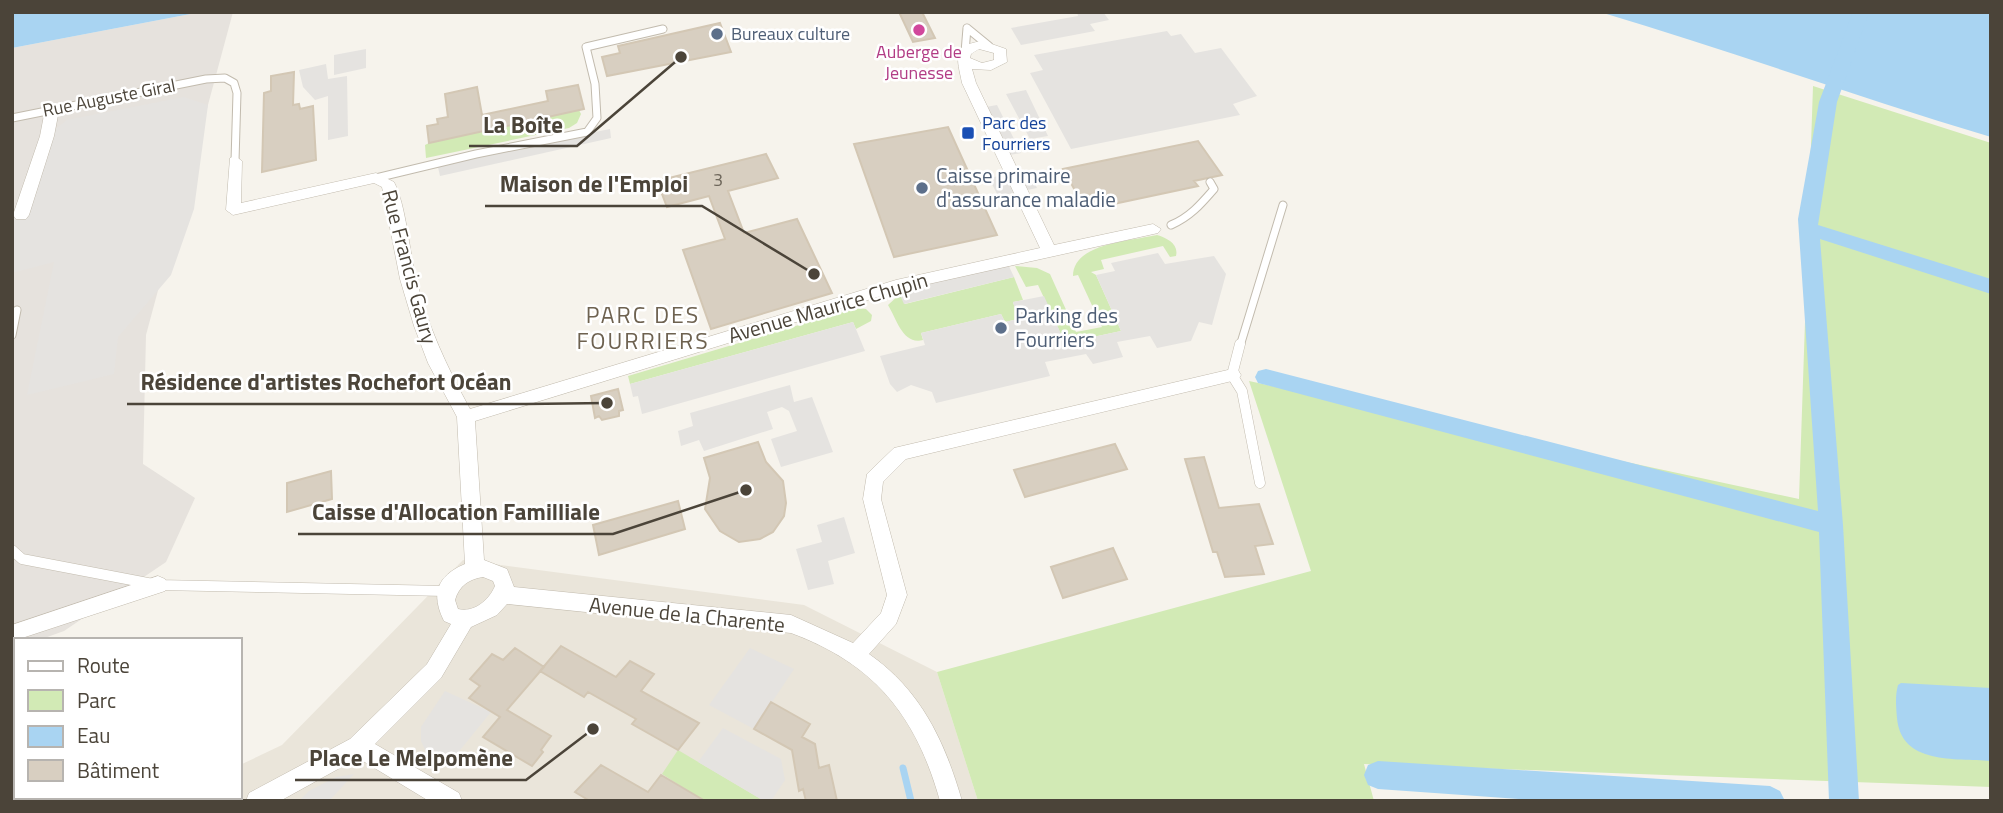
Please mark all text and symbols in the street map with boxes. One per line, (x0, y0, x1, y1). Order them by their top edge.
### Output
place label: Bureaux culture (731, 20, 850, 47)
marker: Auberge de Jeunesse (911, 22, 927, 38)
marker: Bureaux culture (709, 26, 725, 42)
place label: Auberge de Jeunesse (876, 38, 962, 86)
street label: Rue Auguste Giral (40, 71, 178, 124)
callout: La Boîte (469, 102, 577, 146)
text: La Boîte (483, 107, 563, 142)
place label: Parc des Fourriers (982, 109, 1050, 157)
marker: Parc des Fourriers (960, 125, 976, 141)
place label: Caisse primaire d'assurance maladie (936, 159, 1116, 215)
callout: Maison de l'Emploi (485, 162, 702, 206)
text: Maison de l'Emploi (500, 166, 688, 201)
house number: 3 (713, 166, 723, 193)
marker: Caisse primaire d'assurance maladie (914, 180, 930, 196)
street label: Rue Francis Gaury (374, 186, 446, 348)
street label: Avenue Maurice Chupin (724, 263, 931, 351)
district label: PARC DES FOURRIERS (576, 297, 710, 358)
place label: Parking des Fourriers (1015, 299, 1118, 355)
marker: Parking des Fourriers (993, 320, 1009, 336)
callout: Résidence d'artistes Rochefort Océan (127, 360, 526, 404)
text: Résidence d'artistes Rochefort Océan (141, 364, 511, 399)
callout: Caisse d'Allocation Familliale (298, 490, 613, 534)
text: Caisse d'Allocation Familliale (312, 494, 600, 529)
street label: Avenue de la Charente (588, 588, 787, 640)
legend (14, 638, 242, 799)
text: Route (77, 649, 130, 681)
text: Parc (77, 684, 116, 716)
text: Eau (77, 719, 110, 751)
callout: Place Le Melpomène (295, 736, 526, 780)
text: Place Le Melpomène (309, 740, 513, 775)
text: Bâtiment (77, 754, 160, 786)

